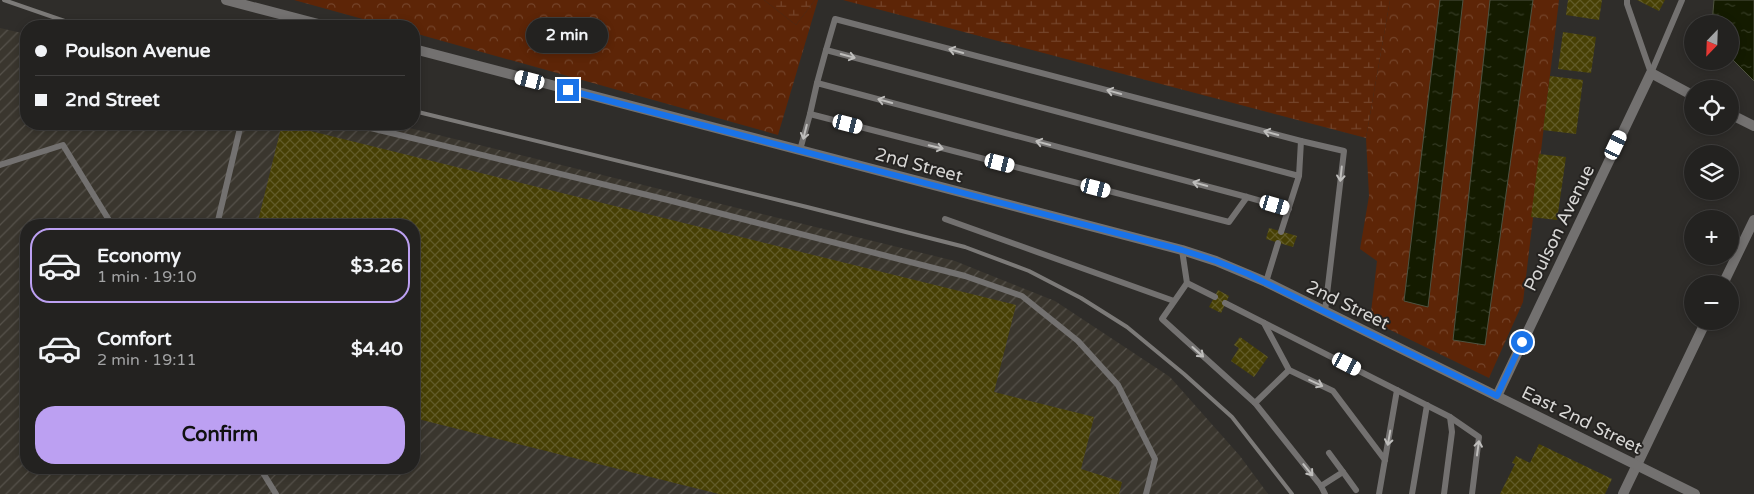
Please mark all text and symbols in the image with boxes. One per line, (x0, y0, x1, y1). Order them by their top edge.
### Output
north arrow (1684, 15, 1739, 70)
map controls (1684, 15, 1739, 330)
callout: 2 min (527, 18, 609, 52)
text: 2 min (546, 25, 588, 45)
text: Poulson Avenue (65, 40, 211, 62)
one-way arrow (949, 46, 965, 55)
one-way arrow (839, 51, 855, 61)
car (513, 69, 546, 91)
route end (557, 79, 579, 101)
button: locate (1684, 80, 1739, 135)
one-way arrow (1106, 87, 1122, 97)
text: 2nd Street (65, 89, 160, 111)
one-way arrow (878, 96, 894, 106)
car (831, 113, 864, 135)
one-way arrow (800, 124, 809, 140)
one-way arrow (1263, 128, 1279, 138)
car (1602, 128, 1629, 162)
one-way arrow (1035, 138, 1051, 147)
street label: 2nd Street (873, 143, 965, 187)
one-way arrow (927, 143, 943, 152)
button: layers (1684, 145, 1739, 200)
car (983, 152, 1016, 174)
street label: Poulson Avenue (1519, 161, 1599, 295)
one-way arrow (1336, 165, 1346, 181)
car (1079, 177, 1112, 199)
one-way arrow (1192, 179, 1208, 188)
car (1258, 194, 1291, 216)
button: + (1684, 210, 1739, 265)
icon: car (37, 243, 82, 288)
text: Economy (97, 245, 181, 267)
text: $3.26 (351, 255, 403, 277)
text: 1 min · 19:10 (97, 267, 196, 287)
street label: 2nd Street (1303, 275, 1393, 335)
button: − (1684, 275, 1739, 330)
icon: car (37, 326, 82, 371)
text: Comfort (97, 328, 171, 350)
route start (1511, 331, 1533, 353)
text: $4.40 (351, 338, 403, 360)
one-way arrow (1192, 346, 1205, 357)
text: 2 min · 19:11 (97, 350, 196, 370)
car (1330, 351, 1363, 377)
one-way arrow (1308, 379, 1323, 388)
street label: East 2nd Street (1518, 381, 1646, 459)
button: Confirm (35, 406, 405, 464)
one-way arrow (1384, 429, 1394, 445)
one-way arrow (1473, 440, 1483, 456)
one-way arrow (1303, 463, 1314, 476)

